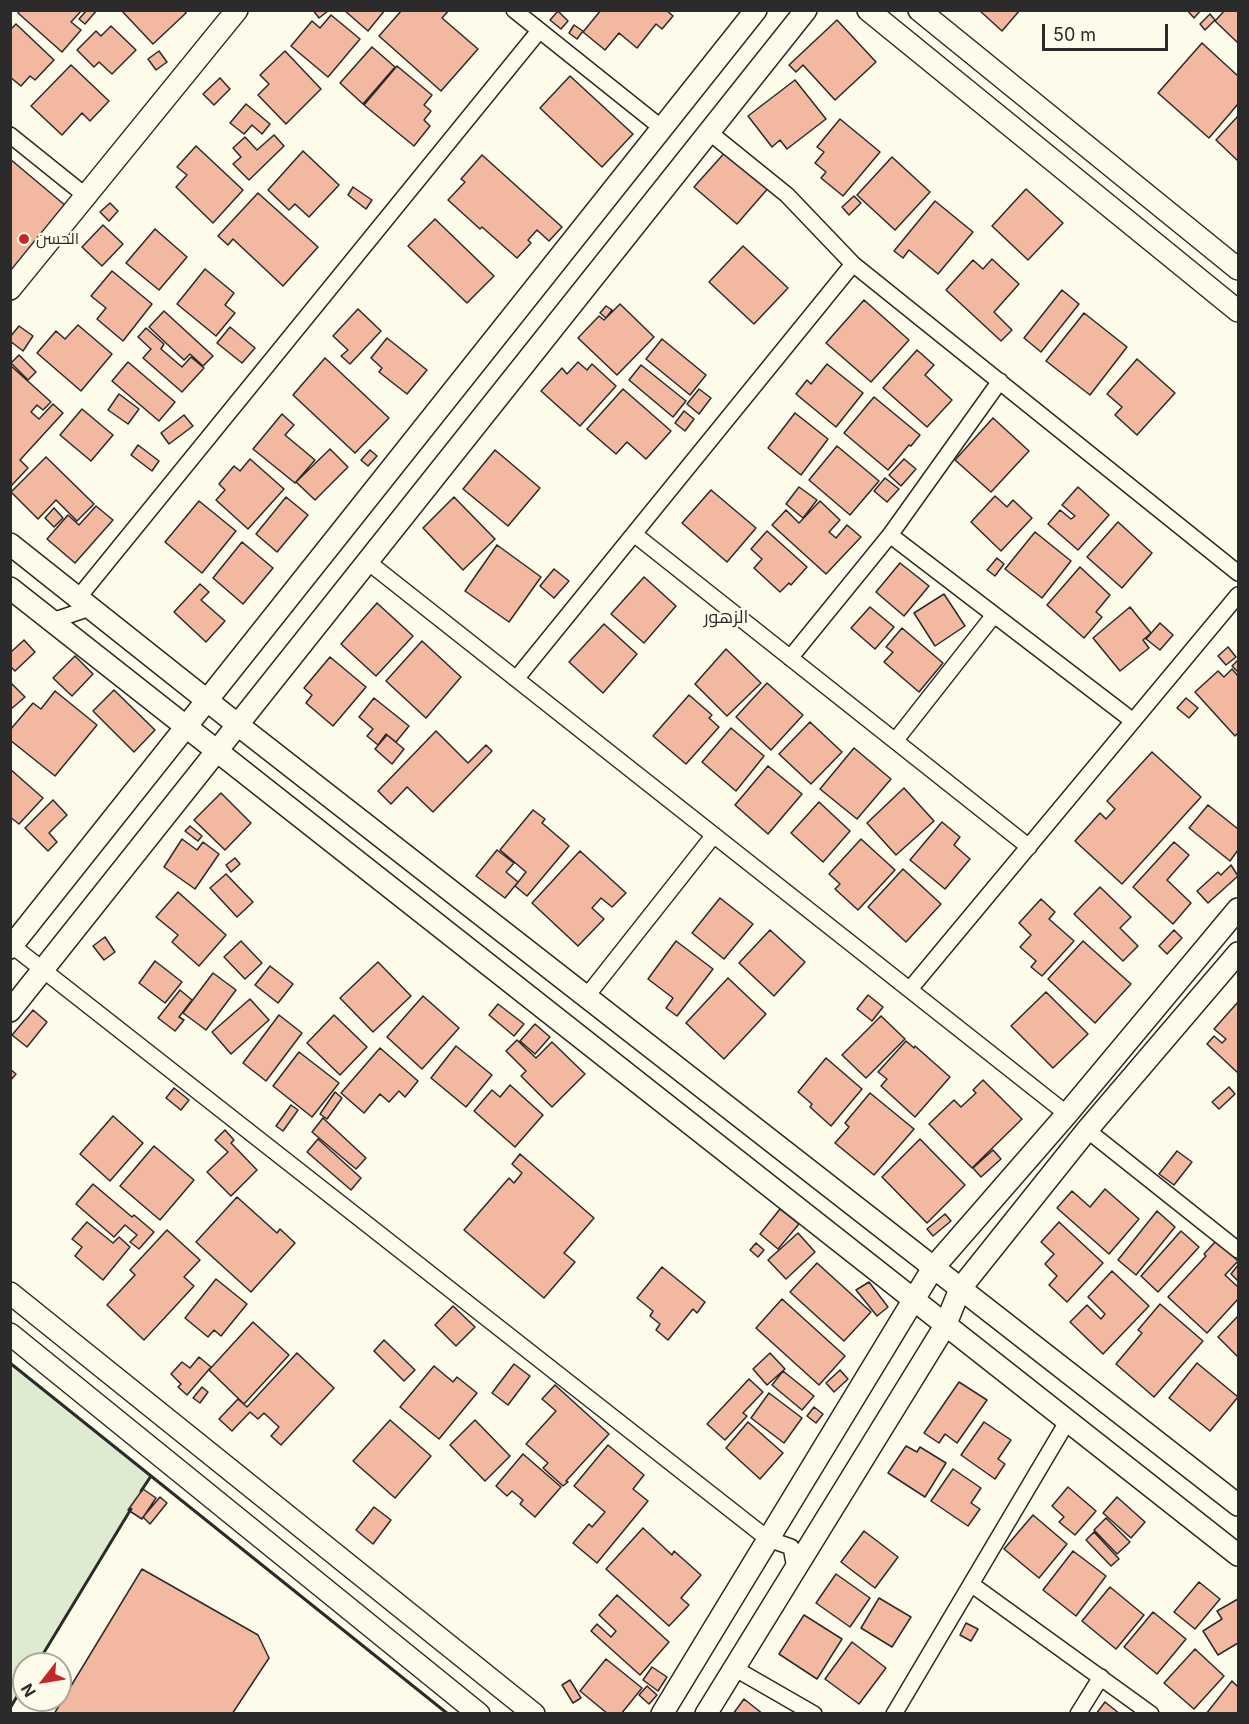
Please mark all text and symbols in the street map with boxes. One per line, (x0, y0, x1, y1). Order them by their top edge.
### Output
scale bar (1045, 12, 1171, 50)
text: 50 m (1053, 24, 1096, 45)
place label: الحسن (36, 229, 79, 249)
marker: الحسن (17, 232, 31, 246)
district label: الزهور (704, 607, 748, 629)
north arrow (12, 1652, 72, 1712)
text: N (17, 1680, 40, 1701)

